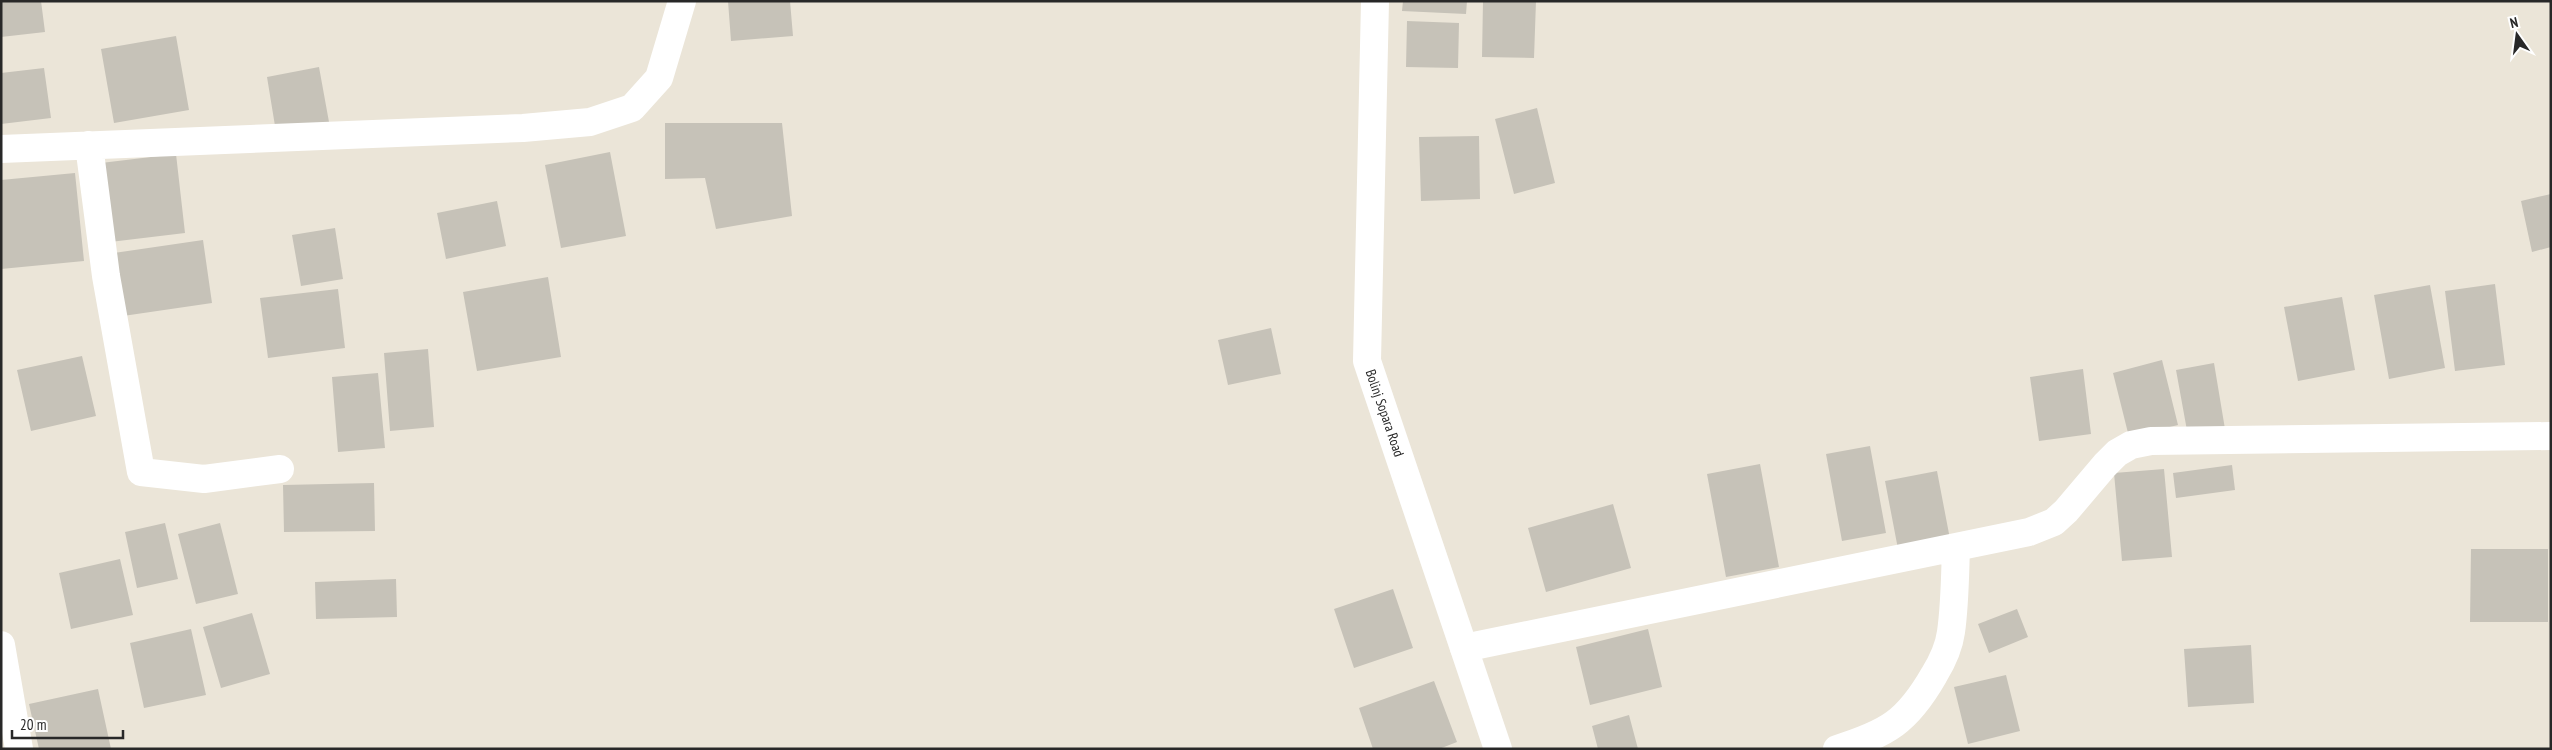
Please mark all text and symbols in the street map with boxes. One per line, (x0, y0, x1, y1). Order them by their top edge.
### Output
north arrow (2492, 10, 2542, 60)
text: N (2508, 13, 2520, 32)
street label: Bolinj Sopara Road (1362, 367, 1408, 459)
scale bar (12, 708, 124, 740)
text: 20 m (20, 715, 46, 734)

